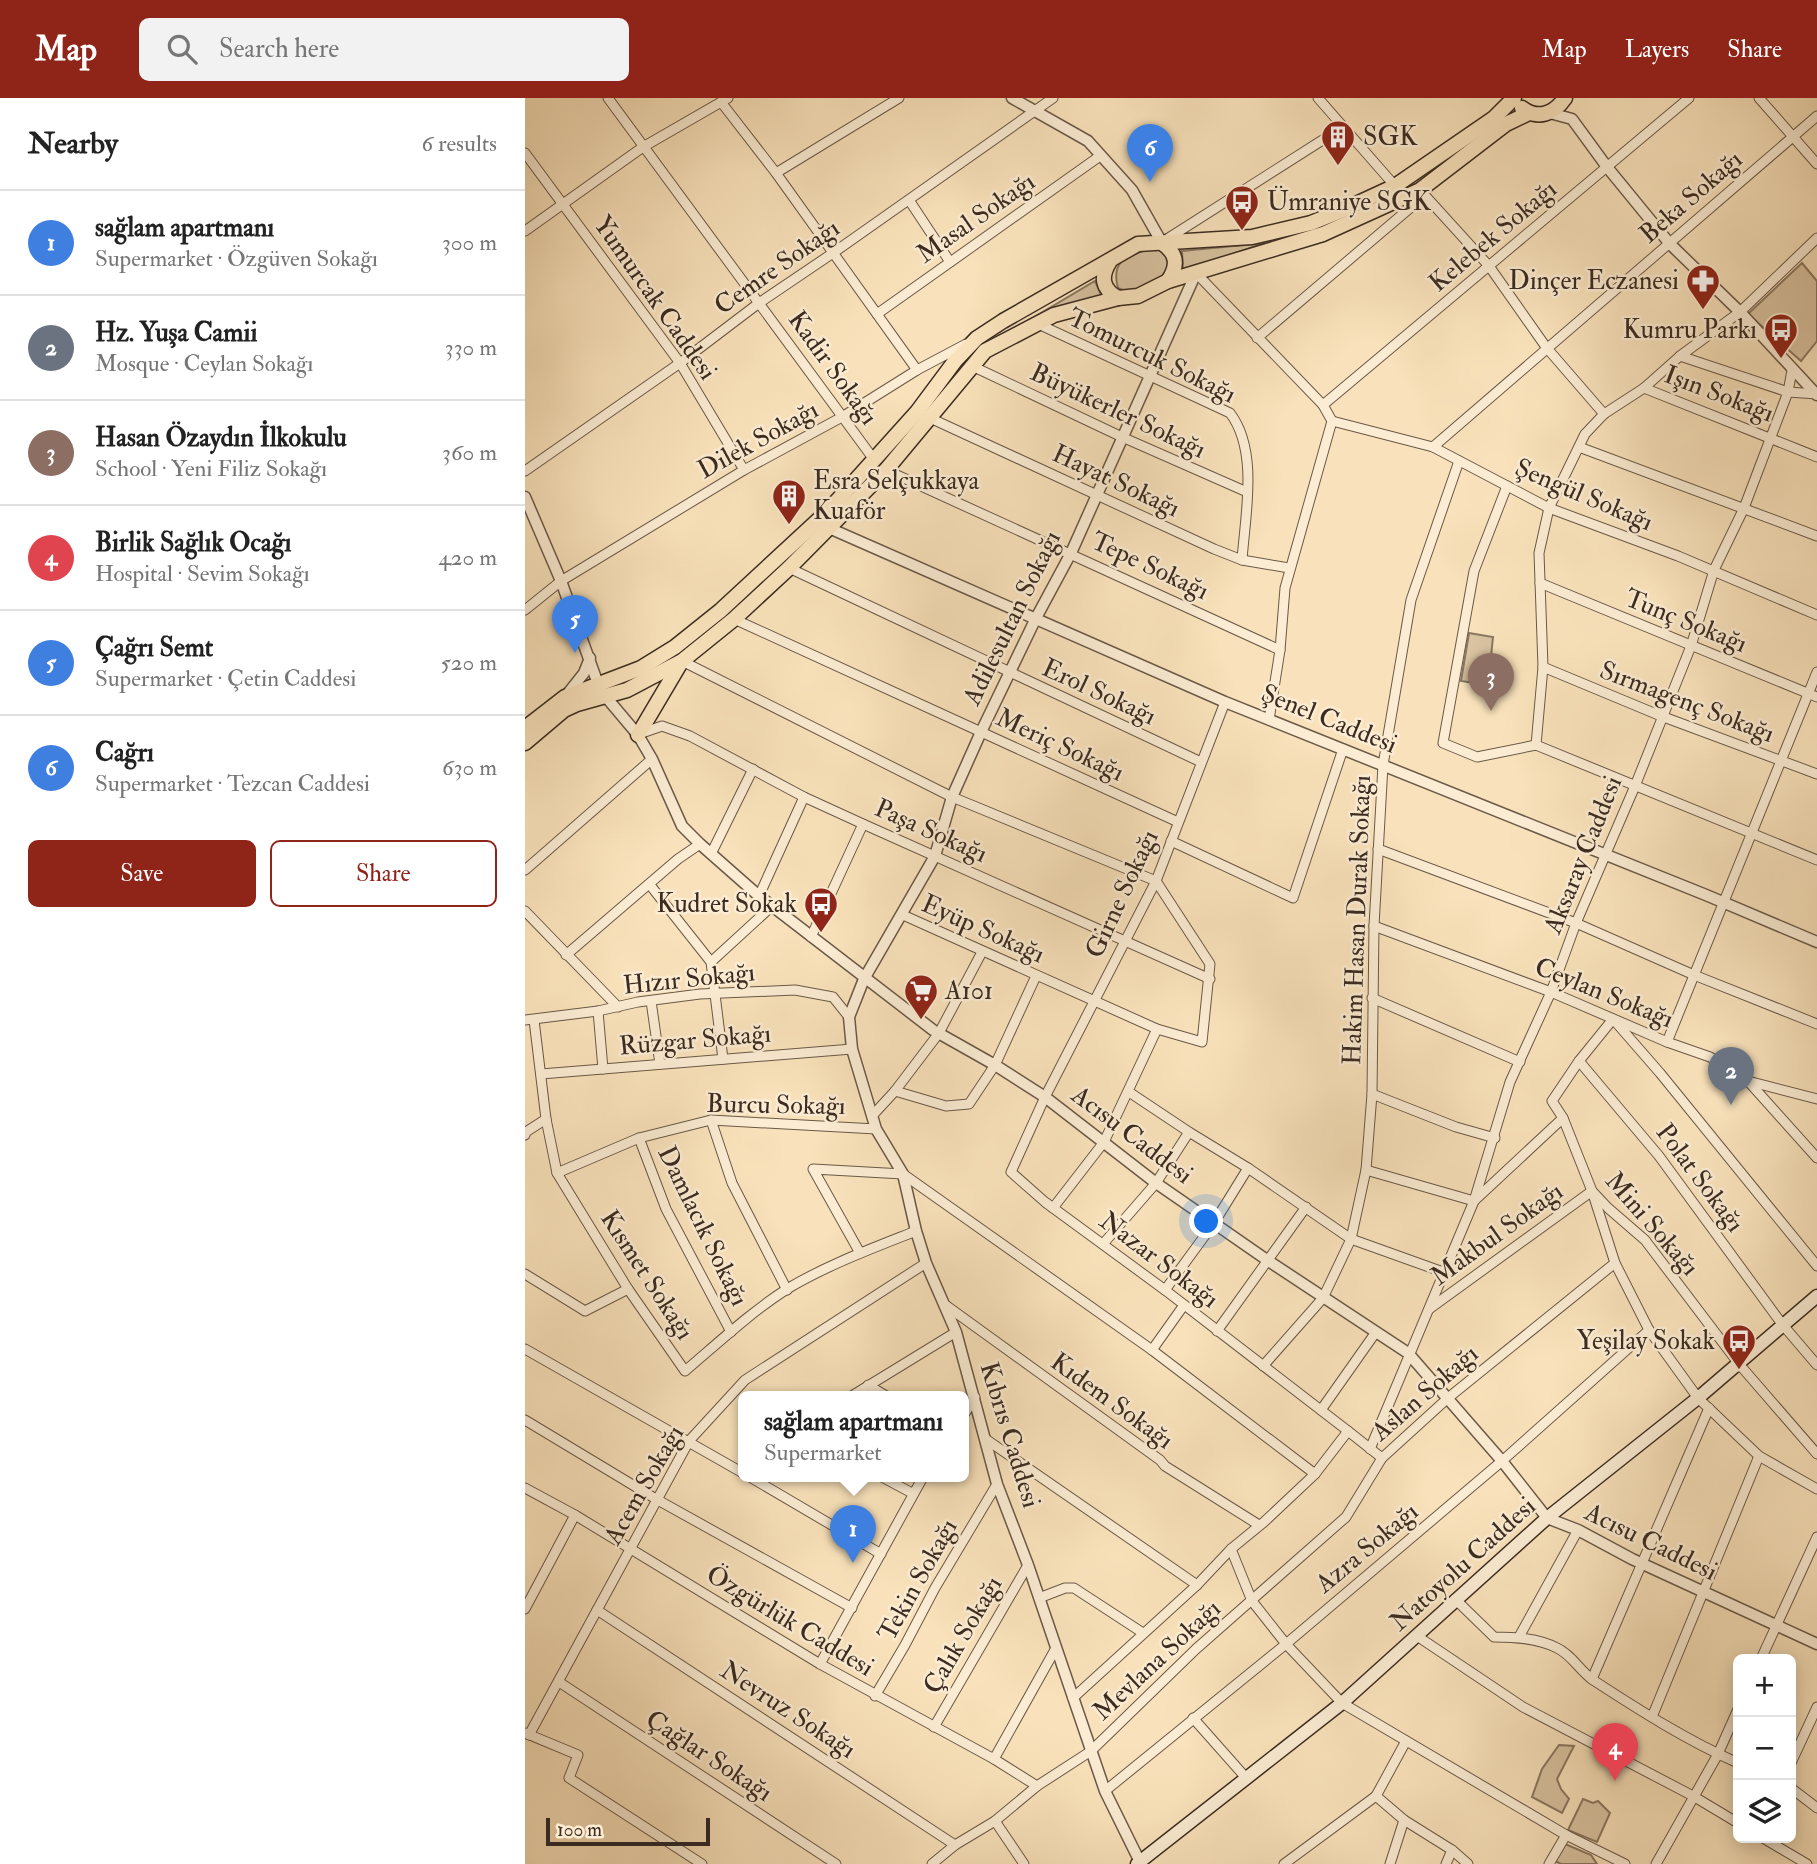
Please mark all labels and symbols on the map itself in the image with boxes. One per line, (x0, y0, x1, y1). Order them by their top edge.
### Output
building icon: SGK (1319, 118, 1357, 167)
place label: SGK (1363, 121, 1418, 153)
pin: 6 (1127, 124, 1173, 182)
street label: Beka Sokağı (1633, 144, 1749, 250)
street label: Masal Sokağı (911, 166, 1041, 270)
street label: Kelebek Sokağı (1423, 173, 1564, 299)
bus stop icon: Ümraniye SGK (1223, 183, 1261, 232)
place label: Ümraniye SGK (1267, 185, 1432, 218)
street label: Yumurcak Caddesi (586, 210, 724, 386)
street label: Cemre Sokağı (708, 212, 846, 322)
pharmacy icon: Dinçer Eczanesi (1684, 262, 1722, 311)
place label: Dinçer Eczanesi (1508, 265, 1679, 297)
street label: Tomurcuk Sokağı (1063, 302, 1241, 410)
street label: Kadir Sokağı (781, 305, 885, 431)
bus stop icon: Kumru Parkı (1762, 311, 1800, 360)
place label: Kumru Parkı (1623, 314, 1757, 346)
street label: Büyükerler Sokağı (1025, 356, 1211, 466)
street label: Işın Sokağı (1660, 359, 1778, 430)
street label: Dilek Sokağı (692, 394, 824, 486)
street label: Hayat Sokağı (1047, 438, 1185, 525)
street label: Şengül Sokağı (1510, 452, 1658, 538)
place label: Esra Selçukkaya Kuaför (813, 465, 980, 527)
building icon: Esra Selçukkaya Kuaför (770, 477, 808, 526)
street label: Tepe Sokağı (1086, 525, 1214, 608)
street label: Adilesultan Sokağı (956, 526, 1068, 711)
street label: Tunç Sokağı (1620, 582, 1752, 660)
pin: 5 (552, 595, 598, 653)
street label: Erol Sokağı (1037, 652, 1161, 732)
pin: 3 (1468, 653, 1514, 711)
street label: Sırmagenç Sokağı (1595, 654, 1779, 750)
street label: Şenel Caddesi (1256, 677, 1402, 761)
street label: Meriç Sokağı (991, 701, 1129, 789)
street label: Aksaray Caddesi (1536, 771, 1629, 939)
street label: Hakim Hasan Durak Sokağı (1336, 774, 1378, 1065)
street label: Paşa Sokağı (870, 792, 992, 870)
street label: Girne Sokağı (1078, 825, 1166, 963)
bus stop icon: Kudret Sokak (802, 885, 840, 934)
place label: Kudret Sokak (656, 888, 798, 920)
street label: Eyüp Sokağı (916, 888, 1050, 971)
street label: Ceylan Sokağı (1530, 951, 1678, 1035)
street label: Hızır Sokağı (622, 956, 757, 1002)
supermarket icon: A101 (902, 972, 940, 1021)
place label: A101 (944, 975, 993, 1007)
street label: Rüzgar Sokağı (618, 1017, 772, 1063)
pin: 2 (1708, 1047, 1754, 1105)
street label: Acısu Caddesi (1064, 1078, 1199, 1191)
street label: Burcu Sokağı (706, 1088, 846, 1122)
street label: Polat Sokağı (1649, 1117, 1751, 1239)
street label: Damlacık Sokağı (650, 1141, 756, 1311)
street label: Mini Sokağı (1598, 1165, 1706, 1283)
street label: Makbul Sokağı (1425, 1175, 1569, 1293)
street label: Kısmet Sokağı (593, 1204, 701, 1346)
your location (1189, 1204, 1223, 1238)
street label: Nazar Sokağı (1093, 1205, 1225, 1315)
bus stop icon: Yeşilay Sokak (1720, 1322, 1758, 1371)
place label: Yeşilay Sokak (1577, 1325, 1716, 1357)
street label: Aslan Sokağı (1364, 1338, 1485, 1449)
street label: Kıdem Sokağı (1044, 1346, 1180, 1456)
street label: Kıbrıs Caddesi (973, 1358, 1047, 1512)
street label: Acem Sokağı (596, 1419, 691, 1551)
street label: Natoyolu Caddesi (1384, 1490, 1543, 1638)
street label: Azra Sokağı (1308, 1496, 1425, 1601)
street label: Acısu Caddesi (1579, 1496, 1723, 1588)
pin: 1 (830, 1505, 876, 1563)
street label: Tekin Sokağı (871, 1513, 965, 1647)
street label: Özgürlük Caddesi (700, 1558, 880, 1684)
street label: Çalık Sokağı (916, 1570, 1010, 1700)
street label: Mevlana Sokağı (1086, 1593, 1228, 1727)
street label: Nevruz Sokağı (714, 1654, 862, 1766)
street label: Çağlar Sokağı (640, 1703, 778, 1809)
pin: 4 (1592, 1723, 1638, 1781)
scale bar (546, 1815, 711, 1847)

